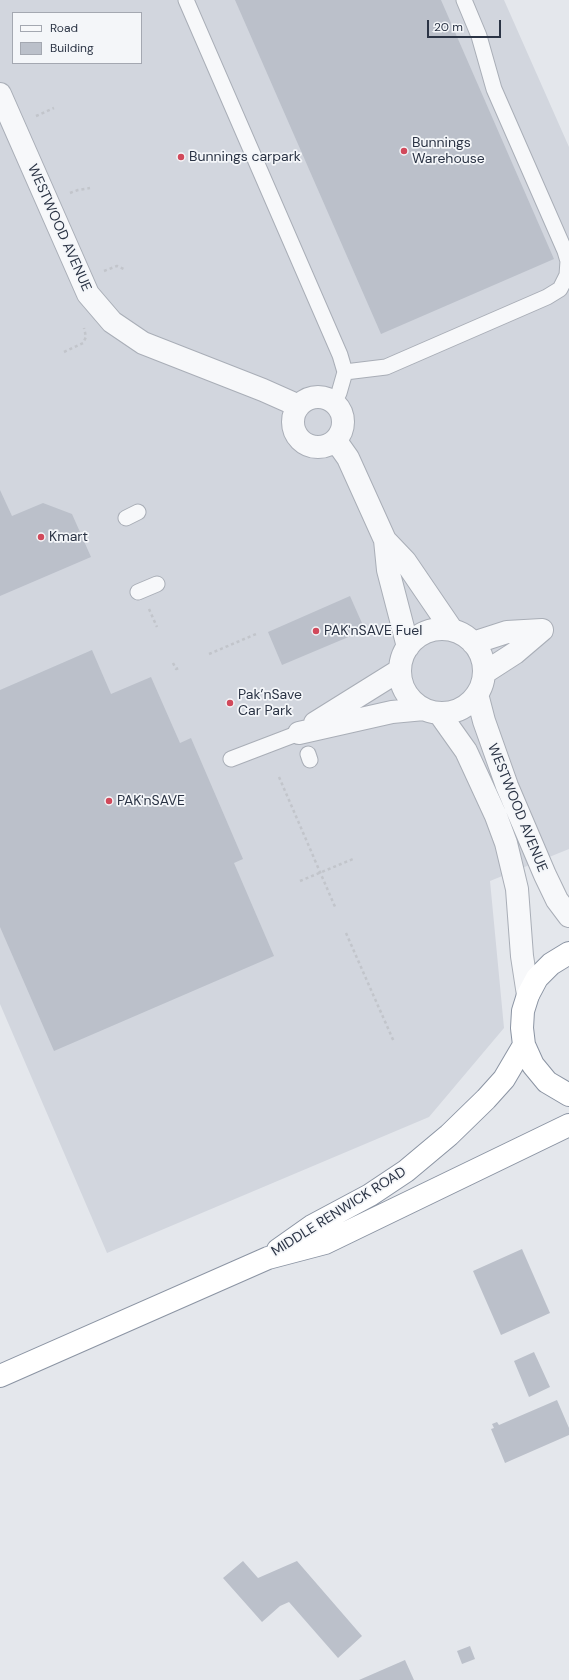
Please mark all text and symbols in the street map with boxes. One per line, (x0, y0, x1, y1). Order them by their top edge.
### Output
legend (12, 12, 142, 64)
scale bar (429, 12, 503, 38)
text: 20 m (434, 19, 463, 35)
text: Road (50, 20, 78, 36)
text: Building (50, 40, 94, 56)
place label: Bunnings Warehouse (412, 135, 485, 168)
marker: Bunnings Warehouse (399, 146, 409, 156)
place label: Bunnings carpark (189, 149, 301, 165)
marker: Bunnings carpark (176, 152, 186, 162)
street label: WESTWOOD AVENUE (23, 162, 95, 294)
place label: Kmart (49, 529, 88, 545)
marker: Kmart (36, 532, 46, 542)
place label: PAK'nSAVE Fuel (324, 623, 422, 639)
marker: PAK'nSAVE Fuel (311, 626, 321, 636)
place label: Pak’nSave Car Park (238, 687, 302, 720)
marker: Pak’nSave Car Park (225, 698, 235, 708)
street label: WESTWOOD AVENUE (483, 741, 551, 875)
place label: PAK'nSAVE (117, 793, 185, 809)
marker: PAK'nSAVE (104, 796, 114, 806)
street label: MIDDLE RENWICK ROAD (269, 1164, 409, 1260)

